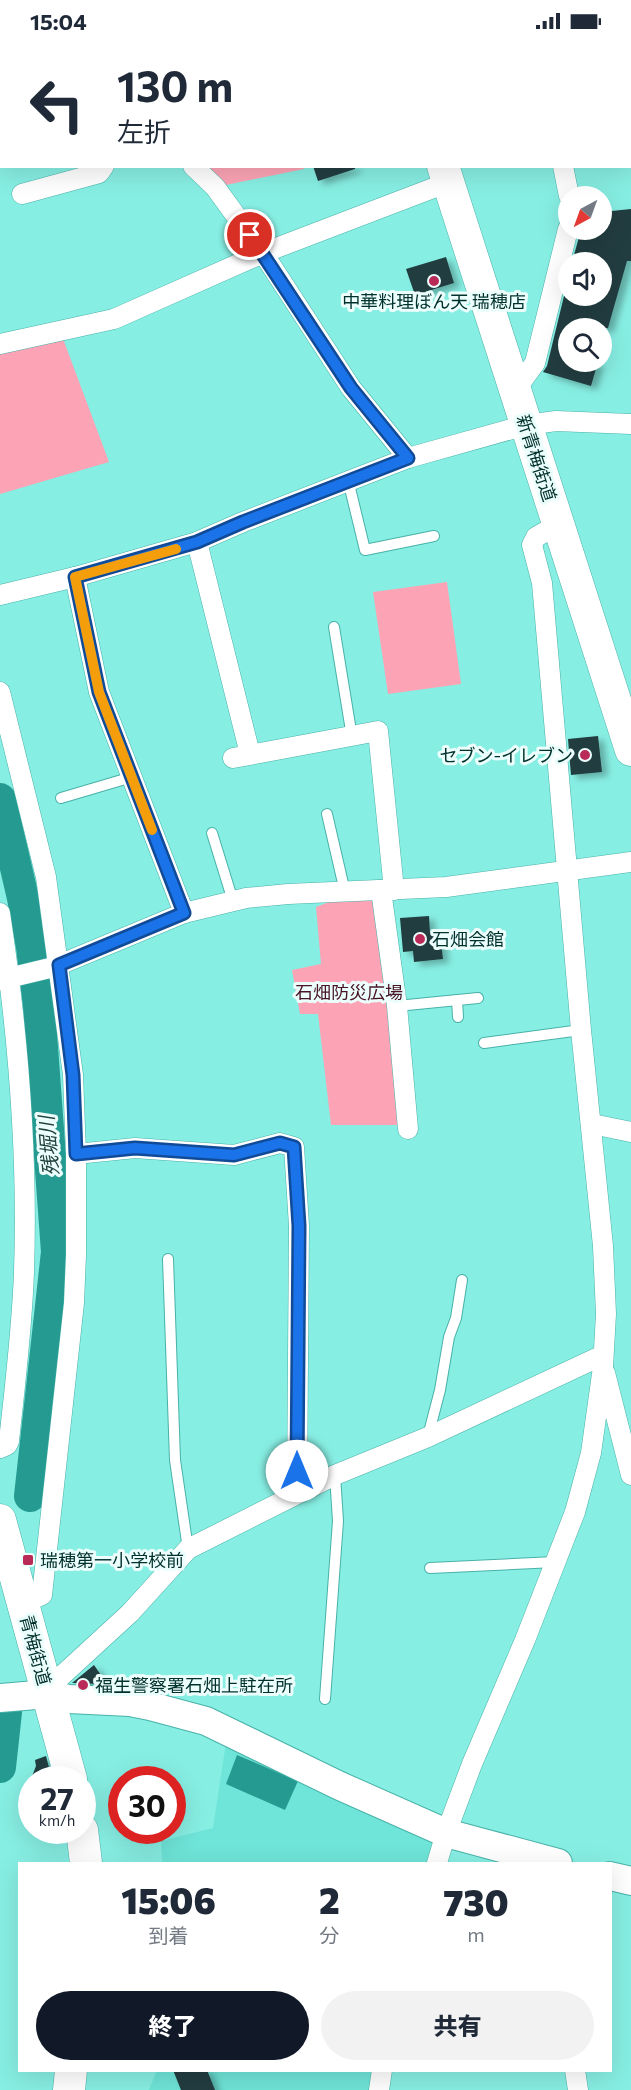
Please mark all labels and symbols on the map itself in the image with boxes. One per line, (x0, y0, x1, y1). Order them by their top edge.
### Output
north arrow (558, 186, 612, 240)
pin (224, 209, 275, 260)
marker: 中華料理ぼん天 瑞穂店 (427, 274, 441, 288)
place label: 中華料理ぼん天 瑞穂店 (342, 290, 526, 312)
street label: 新青梅街道 (513, 412, 561, 504)
place label: セブン-イレブン (439, 744, 573, 766)
marker: セブン-イレブン (578, 748, 592, 762)
place label: 石畑会館 (432, 928, 504, 950)
marker: 石畑会館 (413, 932, 427, 946)
park label: 石畑防災広場 (295, 981, 403, 1003)
water label: 残堀川 (33, 1113, 63, 1177)
position arrow (265, 1439, 329, 1503)
place label: 瑞穂第一小学校前 (40, 1549, 184, 1571)
marker: 瑞穂第一小学校前 (21, 1553, 35, 1567)
street label: 青梅街道 (16, 1612, 56, 1688)
place label: 福生警察署石畑上駐在所 (95, 1674, 293, 1696)
marker: 福生警察署石畑上駐在所 (76, 1678, 90, 1692)
speed limit sign: 30 (108, 1766, 186, 1844)

